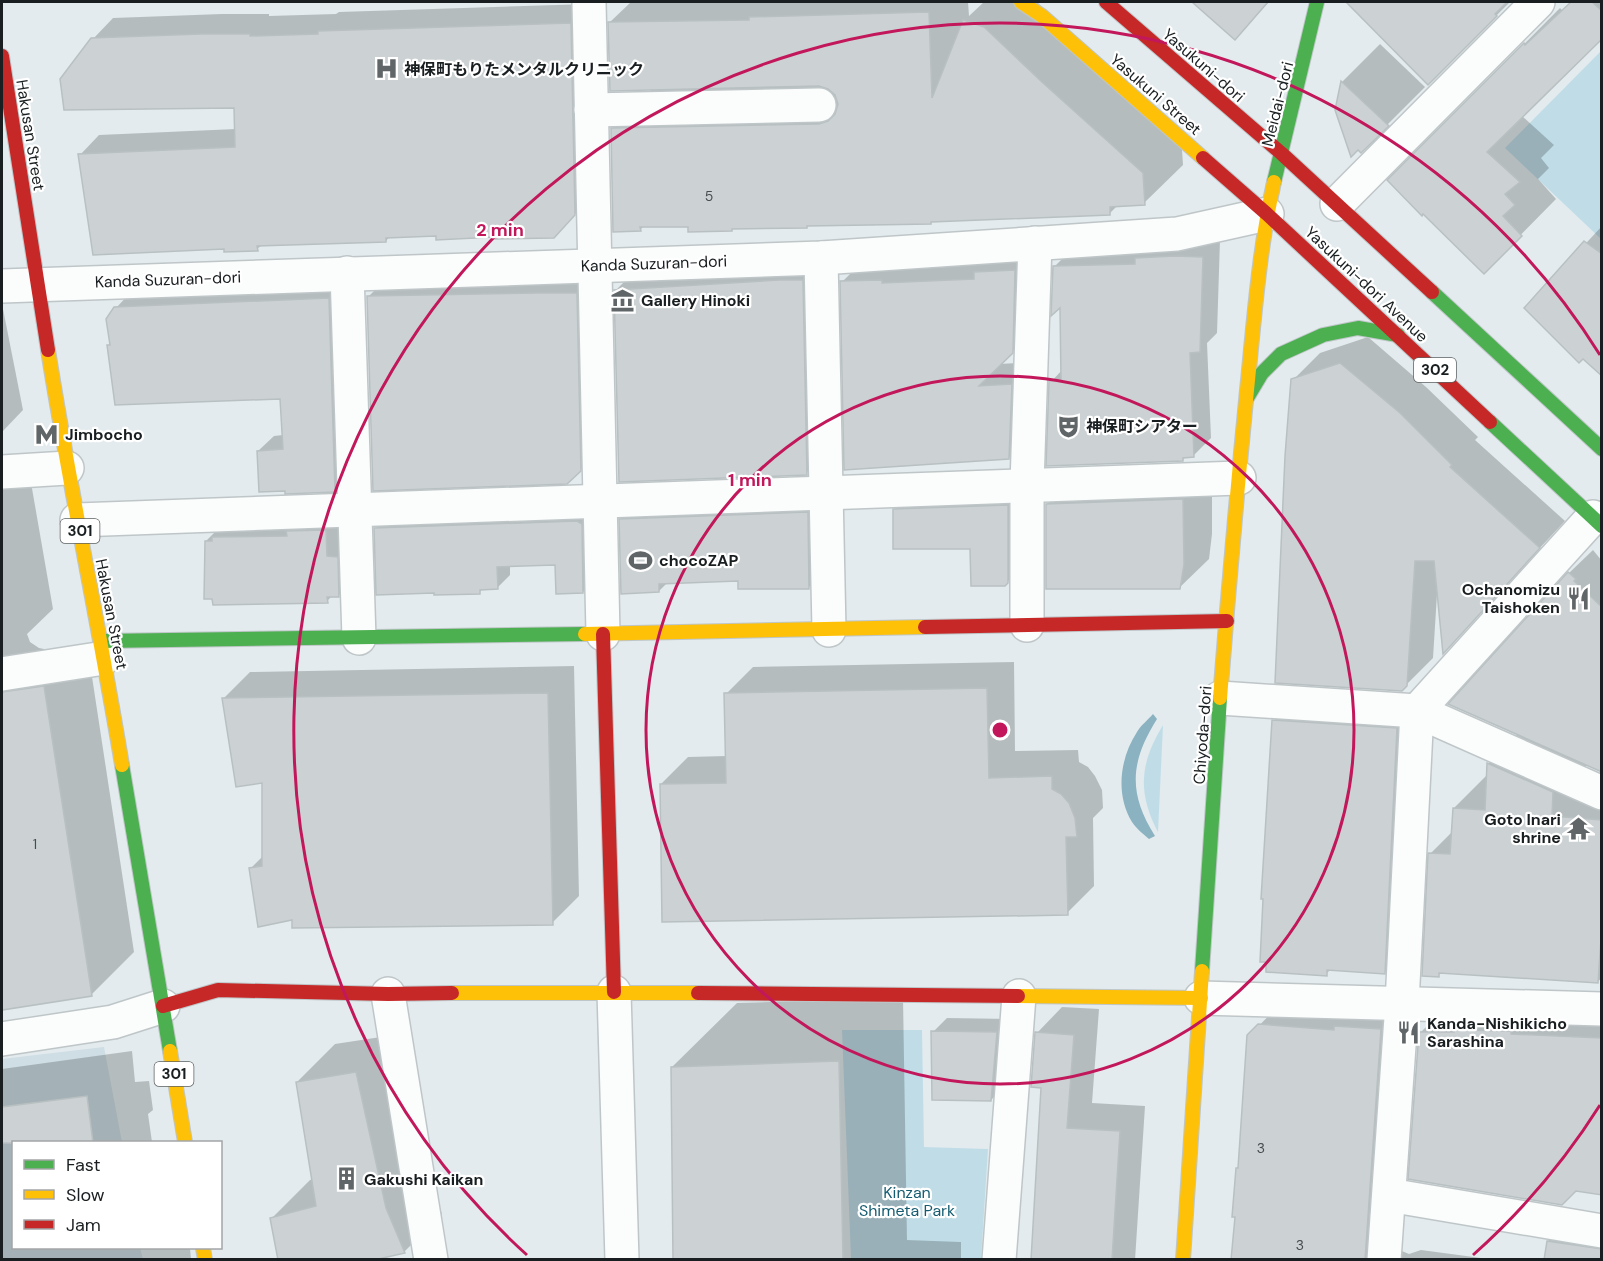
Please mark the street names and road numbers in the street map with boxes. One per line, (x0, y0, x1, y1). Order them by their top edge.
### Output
street label: Yasukuni-dori (1158, 24, 1249, 107)
street label: Yasukuni Street (1106, 49, 1206, 140)
street label: Meidai-dori (1257, 59, 1298, 149)
street label: Hakusan Street (11, 78, 50, 192)
street label: Yasukuni-dori Avenue (1301, 222, 1433, 347)
street label: Kanda Suzuran-dori (580, 250, 728, 277)
street label: Kanda Suzuran-dori (94, 266, 242, 293)
road number: 302 (1414, 358, 1456, 382)
road number: 301 (60, 519, 100, 543)
street label: Hakusan Street (90, 557, 133, 671)
street label: Chiyoda-dori (1189, 685, 1216, 785)
road number: 301 (154, 1062, 194, 1086)

